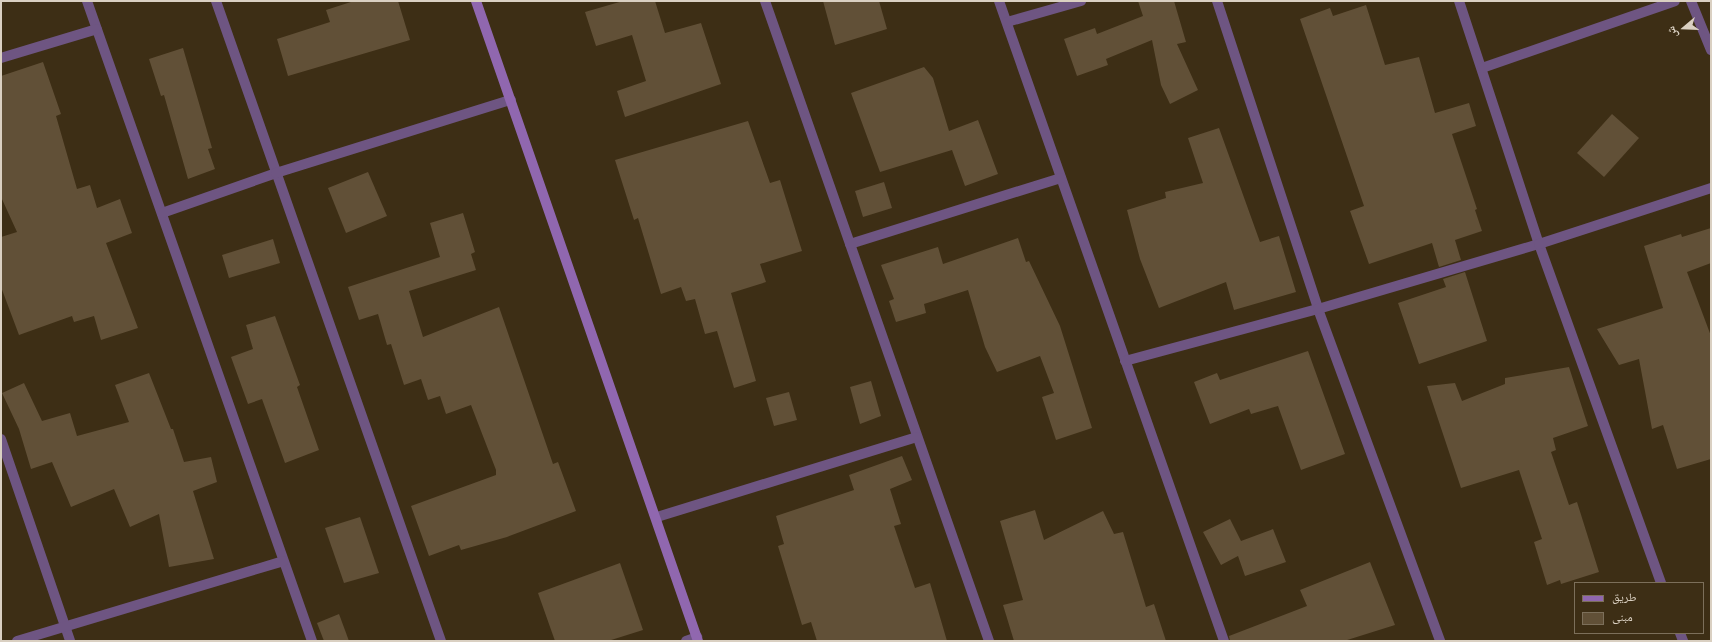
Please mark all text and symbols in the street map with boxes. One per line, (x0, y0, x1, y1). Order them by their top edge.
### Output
north arrow (1664, 8, 1704, 48)
text: ش (1664, 24, 1680, 40)
legend (1574, 582, 1704, 634)
text: طريق (1612, 590, 1637, 604)
text: مبنى (1612, 610, 1633, 624)

